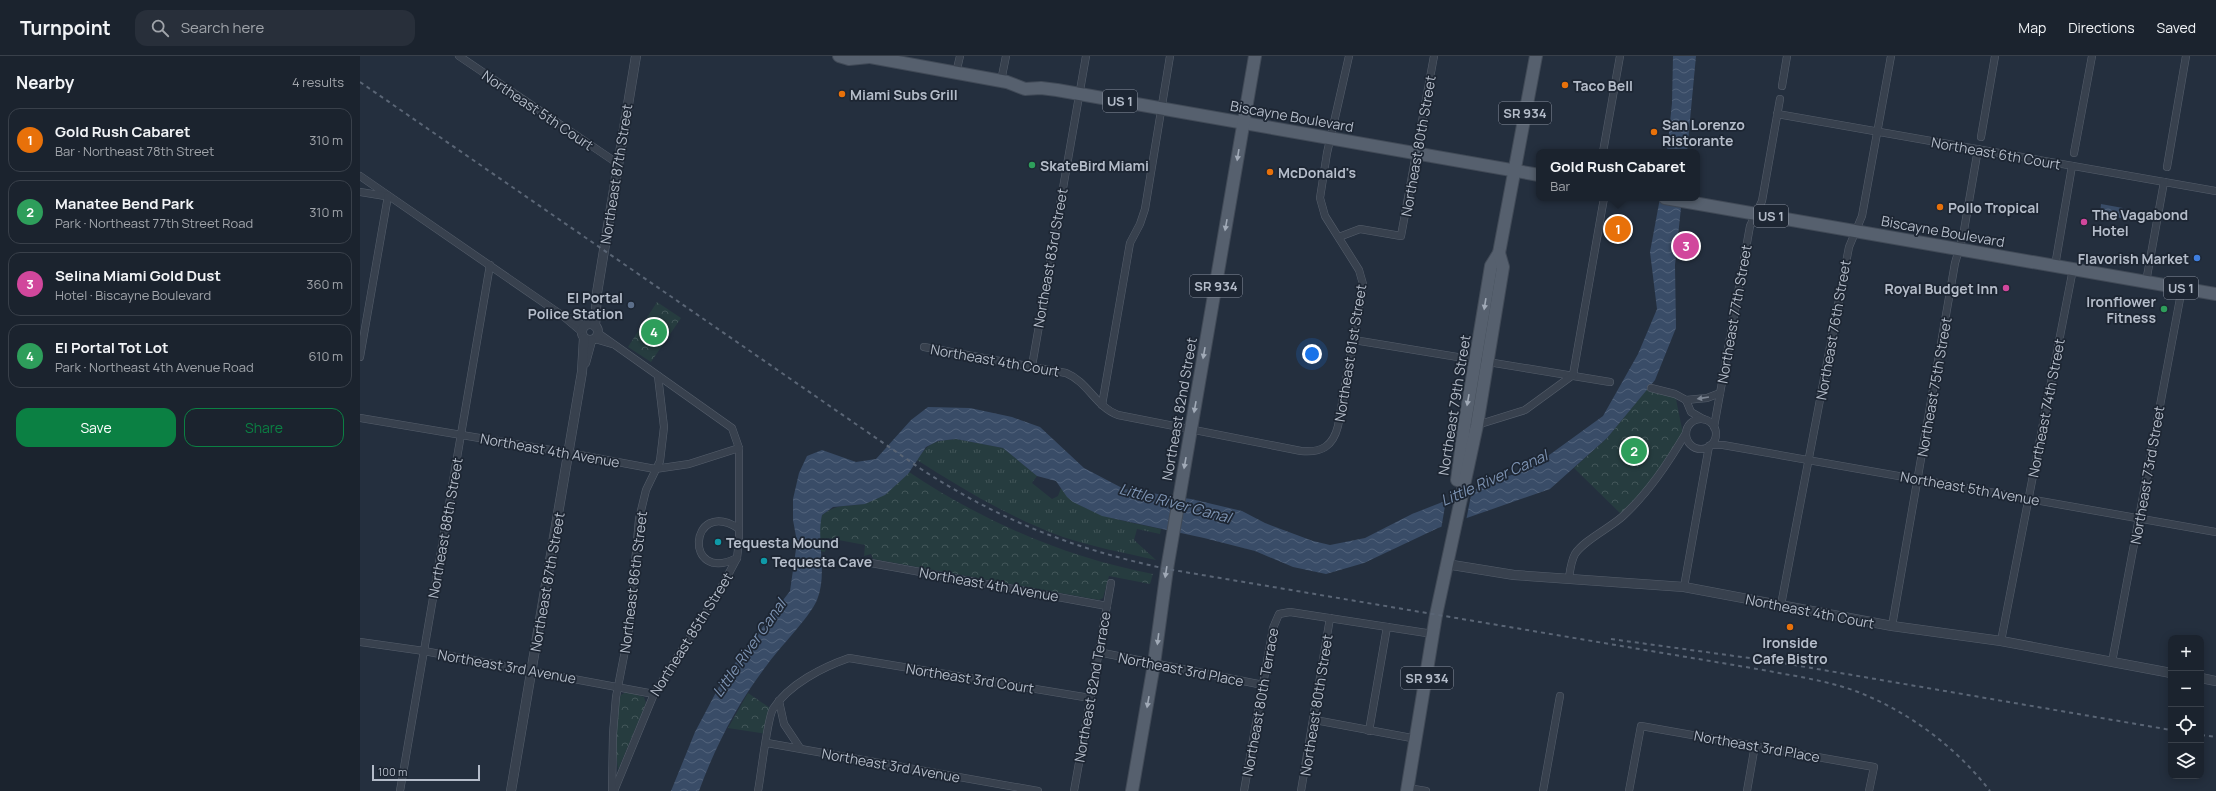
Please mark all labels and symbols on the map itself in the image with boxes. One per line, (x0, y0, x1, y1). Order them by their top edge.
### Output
street label: Northeast 5th Court (479, 66, 598, 155)
street label: Northeast 80th Street (1396, 74, 1440, 218)
place label: Taco Bell (1573, 76, 1633, 95)
marker: Taco Bell (1560, 80, 1570, 90)
place label: Miami Subs Grill (850, 85, 958, 104)
marker: Miami Subs Grill (837, 89, 847, 99)
road number: US 1 (1103, 90, 1137, 112)
street label: Biscayne Boulevard (1229, 96, 1355, 136)
street label: Northeast 87th Street (596, 102, 637, 245)
road number: SR 934 (1499, 102, 1551, 124)
place label: San Lorenzo Ristorante (1662, 115, 1745, 150)
marker: San Lorenzo Ristorante (1649, 127, 1659, 137)
street label: Northeast 6th Court (1930, 132, 2063, 174)
one-way arrow (1235, 149, 1241, 161)
place label: SkateBird Miami (1040, 156, 1149, 175)
marker: SkateBird Miami (1027, 160, 1037, 170)
place label: McDonald's (1278, 163, 1356, 182)
marker: McDonald's (1265, 167, 1275, 177)
street label: Northeast 83rd Street (1028, 186, 1072, 329)
place label: Pollo Tropical (1948, 198, 2039, 217)
marker: Pollo Tropical (1935, 202, 1945, 212)
road number: US 1 (1754, 205, 1788, 227)
place label: The Vagabond Hotel (2092, 205, 2188, 240)
street label: Biscayne Boulevard (1880, 211, 2006, 251)
pin: 1 (1605, 214, 1631, 244)
marker: The Vagabond Hotel (2079, 217, 2089, 227)
one-way arrow (1223, 219, 1229, 231)
pin: 3 (1673, 231, 1699, 261)
street label: Northeast 77th Street (1712, 243, 1756, 385)
place label: Flavorish Market (2078, 249, 2189, 268)
marker: Flavorish Market (2192, 253, 2202, 263)
street label: Northeast 76th Street (1811, 258, 1855, 402)
road number: SR 934 (1190, 275, 1242, 297)
road number: US 1 (2164, 277, 2198, 299)
place label: Royal Budget Inn (1884, 279, 1998, 298)
street label: Northeast 81st Street (1330, 283, 1370, 423)
marker: Royal Budget Inn (2001, 283, 2011, 293)
place label: El Portal Police Station (528, 288, 623, 323)
place label: Ironflower Fitness (2086, 292, 2156, 327)
one-way arrow (1481, 298, 1487, 310)
marker: El Portal Police Station (626, 300, 636, 310)
marker: Ironflower Fitness (2159, 304, 2169, 314)
street label: Northeast 75th Street (1912, 315, 1956, 458)
pin: 4 (641, 317, 667, 347)
street label: Northeast 79th Street (1434, 333, 1475, 477)
street label: Northeast 82nd Street (1157, 336, 1201, 482)
street label: Northeast 74th Street (2023, 337, 2069, 479)
street label: Northeast 4th Court (929, 339, 1061, 381)
your location (1302, 344, 1322, 364)
one-way arrow (1201, 347, 1207, 359)
one-way arrow (1465, 394, 1471, 406)
one-way arrow (1697, 395, 1709, 401)
one-way arrow (1192, 401, 1198, 413)
street label: Northeast 73rd Street (2125, 404, 2169, 546)
street label: Northeast 4th Avenue (479, 428, 621, 472)
pin: 2 (1621, 436, 1647, 466)
water label: Little River Canal (1437, 444, 1553, 511)
street label: Northeast 88th Street (423, 456, 467, 600)
one-way arrow (1182, 457, 1188, 470)
street label: Northeast 5th Avenue (1899, 466, 2041, 510)
water label: Little River Canal (1117, 478, 1236, 529)
street label: Northeast 86th Street (615, 509, 651, 654)
street label: Northeast 87th Street (525, 510, 569, 653)
place label: Tequesta Mound (726, 533, 839, 552)
marker: Tequesta Mound (713, 537, 723, 547)
place label: Tequesta Cave (772, 552, 872, 571)
marker: Tequesta Cave (759, 556, 769, 566)
street label: Northeast 4th Avenue (918, 562, 1060, 606)
one-way arrow (1163, 566, 1169, 578)
street label: Northeast 85th Street (645, 568, 737, 699)
street label: Northeast 4th Court (1744, 589, 1876, 633)
water label: Little River Canal (707, 593, 792, 701)
street label: Northeast 82nd Terrace (1069, 610, 1115, 764)
marker: Ironside Cafe Bistro (1785, 622, 1795, 632)
street label: Northeast 80th Terrace (1238, 626, 1282, 778)
one-way arrow (1155, 633, 1161, 645)
street label: Northeast 80th Street (1295, 633, 1337, 777)
place label: Ironside Cafe Bistro (1752, 633, 1828, 668)
street label: Northeast 3rd Avenue (436, 644, 578, 688)
street label: Northeast 3rd Place (1117, 648, 1245, 690)
street label: Northeast 3rd Court (905, 658, 1036, 698)
road number: SR 934 (1401, 667, 1453, 689)
one-way arrow (1145, 696, 1151, 708)
street label: Northeast 3rd Place (1693, 726, 1821, 766)
street label: Northeast 3rd Avenue (820, 743, 962, 787)
scale bar (372, 763, 480, 782)

